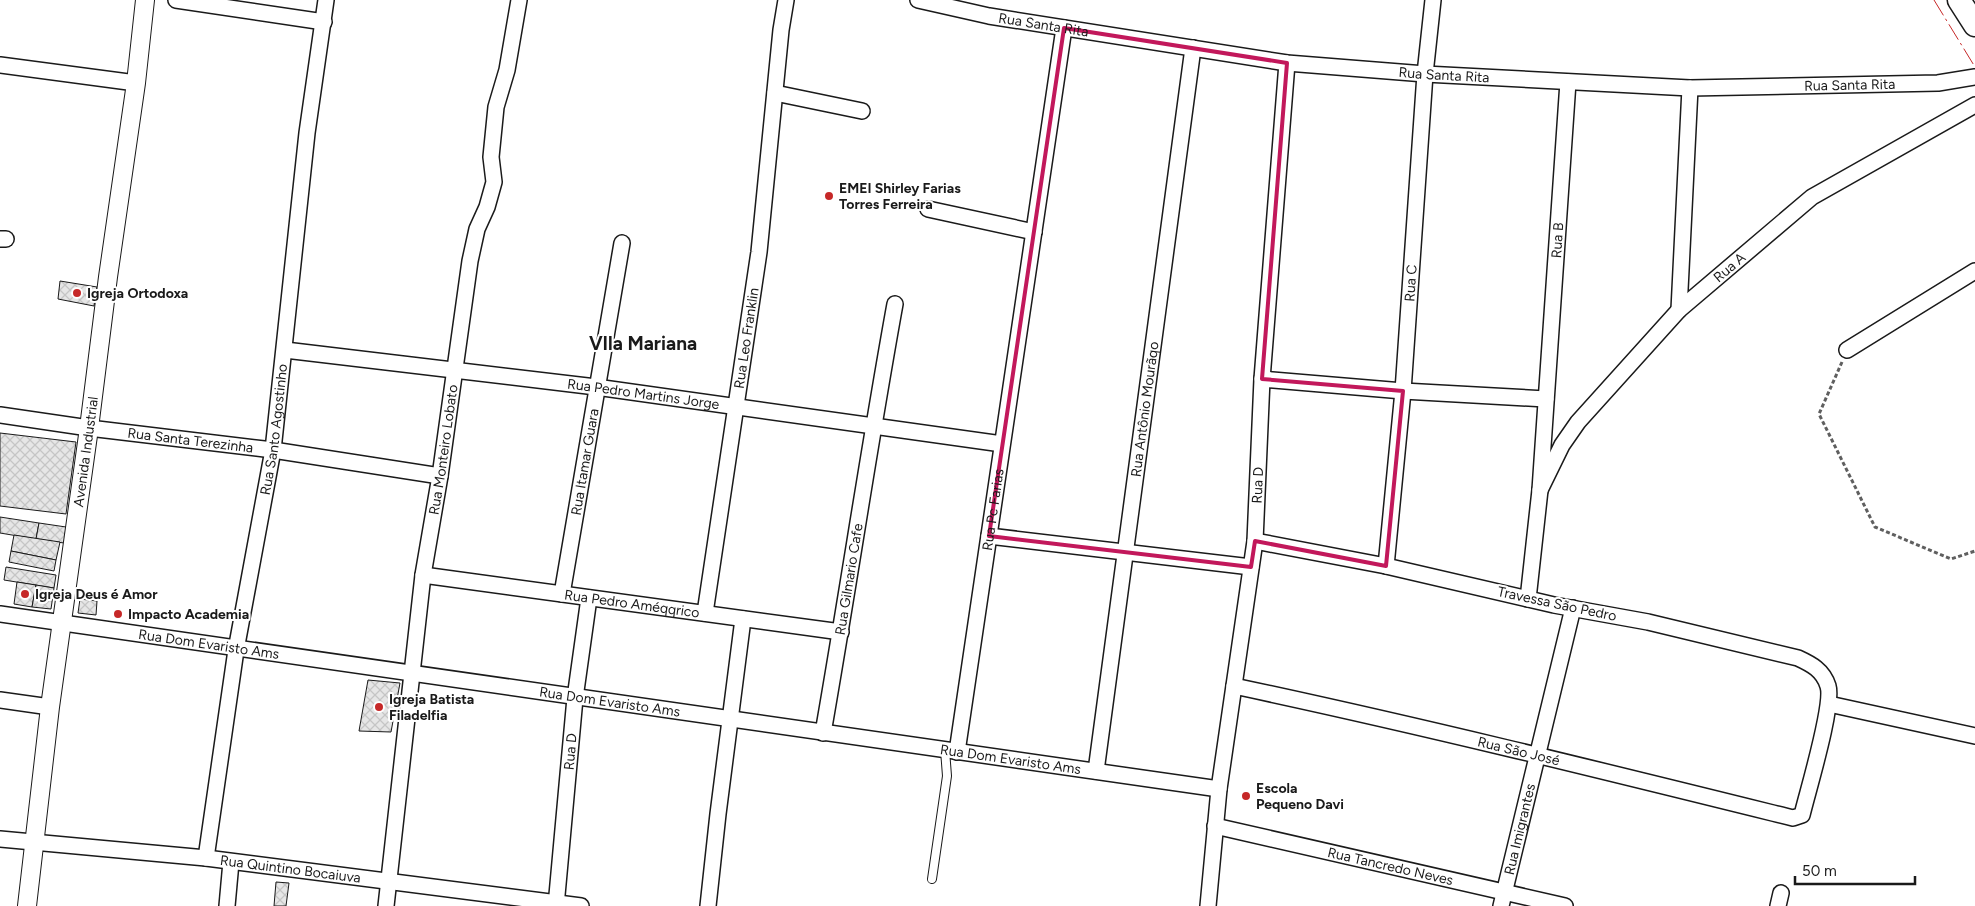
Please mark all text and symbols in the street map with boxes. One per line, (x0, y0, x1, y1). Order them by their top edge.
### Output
street label: Rua Santa Rita (997, 9, 1090, 40)
street label: Rua Santa Rita (1398, 63, 1490, 86)
street label: Rua Santa Rita (1804, 75, 1895, 94)
place label: EMEI Shirley Farias Torres Ferreira (839, 180, 961, 213)
marker: EMEI Shirley Farias Torres Ferreira (823, 190, 835, 202)
street label: Rua B (1547, 222, 1567, 259)
street label: Rua A (1710, 249, 1749, 286)
street label: Rua C (1401, 264, 1420, 302)
place label: Igreja Ortodoxa (87, 285, 188, 302)
street label: Rua Leo Franklin (730, 286, 762, 390)
marker: Igreja Ortodoxa (71, 287, 83, 299)
district label: VIla Mariana (589, 332, 697, 355)
street label: Rua Antônio Mourãqo (1127, 341, 1162, 478)
street label: Rua Santo Agostinho (256, 363, 291, 496)
street label: Rua Pedro Martins Jorge (566, 375, 721, 413)
street label: Rua Monteiro Lobato (425, 383, 461, 516)
street label: Avenida Industrial (70, 395, 101, 508)
street label: Rua Itamar Guara (567, 407, 602, 517)
street label: Rua Santa Terezinha (127, 424, 254, 456)
street label: Rua D (1248, 466, 1267, 504)
street label: Rua Pc Farias (978, 468, 1007, 552)
street label: Rua Gilmario Cafe (831, 522, 866, 636)
street label: Travessa São Pedro (1496, 583, 1618, 625)
place label: Igreja Deus é Amor (35, 586, 158, 603)
street label: Rua Pedro Améqqrico (563, 586, 701, 621)
marker: Igreja Deus é Amor (19, 588, 31, 600)
place label: Impacto Academia (128, 606, 249, 623)
marker: Impacto Academia (112, 608, 124, 620)
street label: Rua Dom Evaristo Ams (137, 625, 280, 663)
street label: Rua Dom Evaristo Ams (538, 683, 681, 720)
place label: Igreja Batista Filadelfia (389, 691, 474, 724)
marker: Igreja Batista Filadelfia (373, 701, 385, 713)
street label: Rua D (560, 733, 580, 771)
street label: Rua São José (1476, 733, 1562, 769)
street label: Rua Dom Evaristo Ams (939, 741, 1082, 778)
place label: Escola Pequeno Davi (1256, 780, 1344, 813)
street label: Rua Imigrantes (1500, 782, 1539, 877)
marker: Escola Pequeno Davi (1240, 790, 1252, 802)
street label: Rua Tancredo Neves (1326, 844, 1455, 889)
street label: Rua Quintino Bocaiuva (219, 851, 362, 886)
scale bar (1795, 854, 1915, 886)
text: 50 m (1802, 862, 1837, 880)

